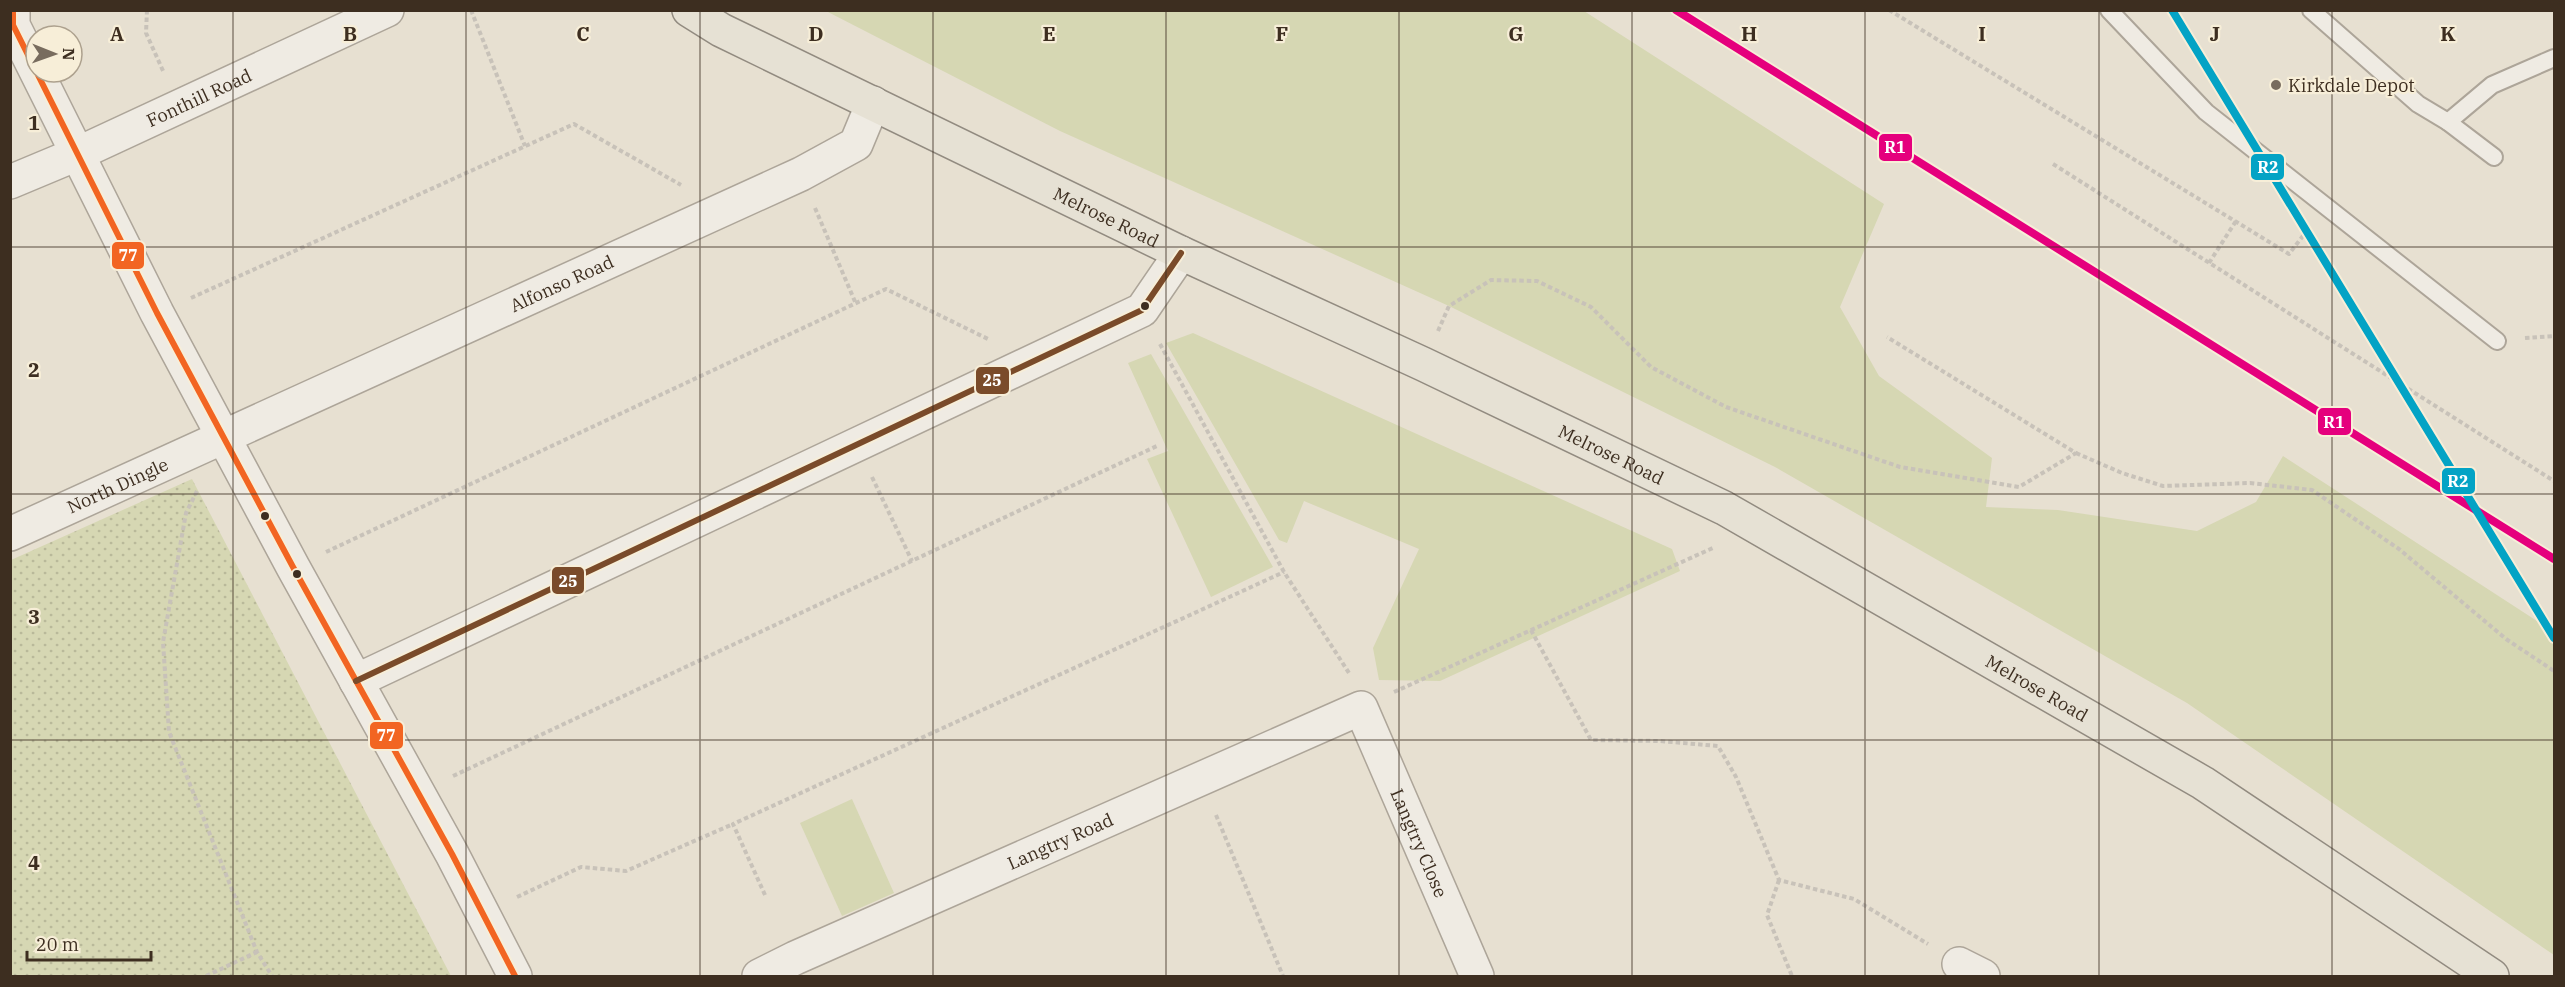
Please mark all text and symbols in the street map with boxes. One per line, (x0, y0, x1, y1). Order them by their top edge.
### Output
text: A (110, 20, 124, 47)
text: B (343, 20, 357, 47)
text: C (576, 20, 590, 47)
text: D (808, 20, 824, 47)
text: E (1042, 20, 1056, 47)
text: F (1276, 20, 1288, 47)
text: G (1508, 20, 1524, 47)
text: H (1741, 20, 1757, 47)
text: I (1978, 20, 1986, 47)
text: J (2210, 20, 2220, 47)
text: K (2440, 20, 2456, 47)
north arrow (24, 24, 84, 84)
text: N (59, 48, 79, 61)
street label: Fonthill Road (143, 63, 255, 132)
place label: Kirkdale Depot (2288, 74, 2415, 97)
marker: Kirkdale Depot (2269, 78, 2283, 92)
text: 1 (28, 109, 40, 136)
line badge: R1 (1878, 133, 1913, 162)
text: R1 (1884, 137, 1906, 157)
line badge: R2 (2250, 153, 2285, 181)
text: R2 (2257, 157, 2279, 177)
street label: Melrose Road (1050, 181, 1163, 252)
line badge: 77 (111, 241, 145, 270)
text: 77 (118, 245, 138, 265)
street label: Alfonso Road (506, 249, 617, 317)
unlabelled marker (1139, 300, 1151, 312)
text: 2 (28, 356, 40, 383)
line badge: 25 (975, 366, 1010, 395)
text: 25 (982, 370, 1002, 390)
line badge: R1 (2317, 407, 2352, 436)
text: R1 (2323, 412, 2345, 432)
street label: Melrose Road (1555, 419, 1668, 489)
street label: North Dingle (63, 452, 172, 518)
line badge: R2 (2441, 467, 2476, 495)
text: R2 (2447, 471, 2469, 491)
unlabelled marker (259, 510, 271, 522)
line badge: 25 (551, 566, 585, 595)
unlabelled marker (291, 568, 303, 580)
text: 25 (558, 571, 578, 591)
text: 3 (28, 603, 40, 630)
street label: Melrose Road (1982, 649, 2093, 726)
line badge: 77 (369, 721, 404, 750)
text: 77 (376, 725, 396, 745)
street label: Langtry Close (1386, 785, 1453, 901)
street label: Langtry Road (1003, 807, 1117, 874)
text: 4 (28, 849, 40, 876)
scale bar (27, 924, 152, 962)
text: 20 m (36, 933, 79, 956)

